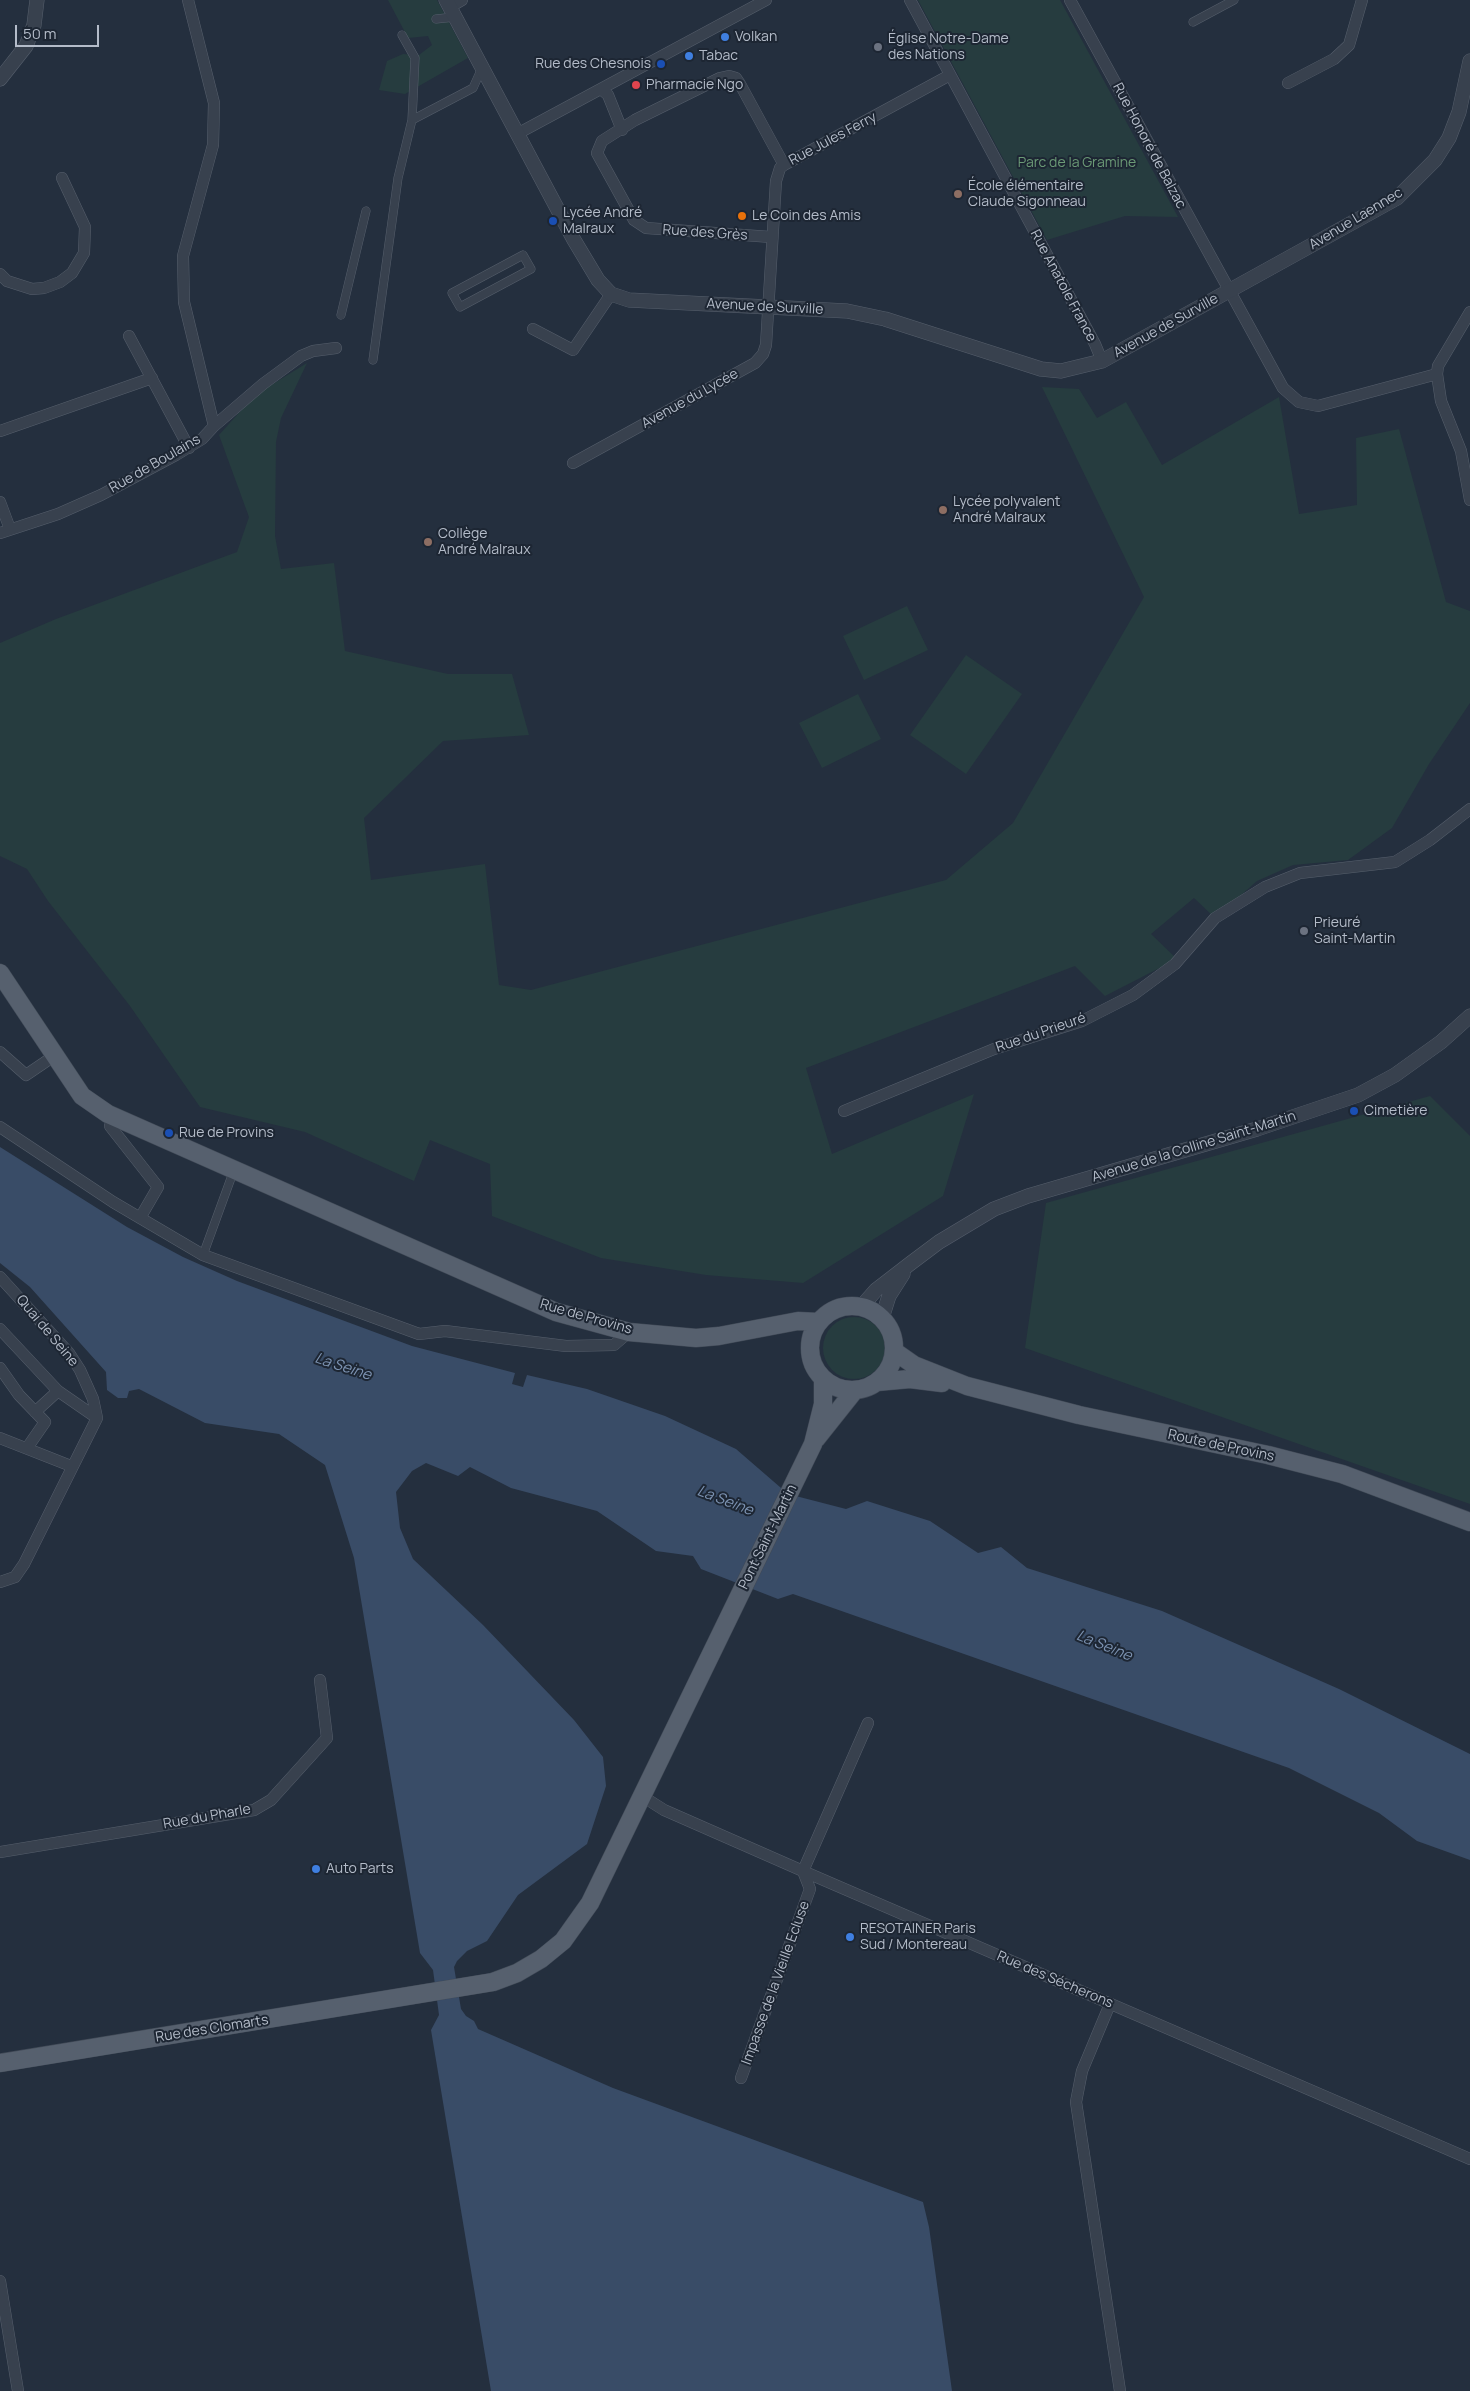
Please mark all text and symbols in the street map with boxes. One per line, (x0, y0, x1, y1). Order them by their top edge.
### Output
scale bar (18, 15, 101, 47)
text: 50 m (23, 23, 57, 44)
place label: Volkan (735, 29, 777, 45)
marker: Volkan (719, 31, 731, 43)
place label: Église Notre-Dame des Nations (888, 31, 1009, 64)
marker: Église Notre-Dame des Nations (872, 41, 884, 53)
place label: Tabac (699, 48, 738, 64)
marker: Tabac (683, 50, 695, 62)
place label: Rue des Chesnois (535, 56, 651, 72)
marker: Rue des Chesnois (655, 58, 667, 70)
place label: Pharmacie Ngo (646, 77, 743, 93)
marker: Pharmacie Ngo (630, 79, 642, 91)
street label: Rue Honoré de Balzac (1109, 80, 1189, 212)
street label: Rue Jules Ferry (786, 109, 880, 169)
park label: Parc de la Gramine (1018, 155, 1136, 171)
place label: École élémentaire Claude Sigonneau (968, 178, 1086, 210)
street label: Avenue Laennec (1306, 184, 1406, 254)
marker: École élémentaire Claude Sigonneau (952, 188, 964, 200)
place label: Lycée André Malraux (563, 205, 642, 238)
place label: Le Coin des Amis (752, 208, 861, 224)
marker: Le Coin des Amis (736, 210, 748, 222)
marker: Lycée André Malraux (547, 215, 559, 227)
street label: Rue des Grès (662, 222, 748, 244)
street label: Rue Anatole France (1026, 227, 1100, 345)
street label: Avenue de Surville (1111, 290, 1221, 362)
street label: Avenue de Surville (706, 296, 824, 318)
street label: Avenue du Lycée (639, 366, 741, 432)
street label: Rue de Boulains (106, 431, 204, 497)
place label: Lycée polyvalent André Malraux (953, 494, 1060, 526)
marker: Lycée polyvalent André Malraux (937, 504, 949, 516)
place label: Collège André Malraux (438, 526, 531, 558)
marker: Collège André Malraux (422, 536, 434, 548)
place label: Prieuré Saint-Martin (1314, 915, 1395, 948)
marker: Prieuré Saint-Martin (1298, 925, 1310, 937)
street label: Rue du Prieuré (994, 1010, 1088, 1056)
place label: Cimetière (1364, 1103, 1427, 1119)
marker: Cimetière (1348, 1105, 1360, 1117)
street label: Avenue de la Colline Saint-Martin (1090, 1108, 1298, 1186)
place label: Rue de Provins (179, 1125, 274, 1141)
marker: Rue de Provins (163, 1127, 175, 1139)
street label: Quai de Seine (12, 1292, 82, 1370)
street label: Rue de Provins (538, 1296, 634, 1338)
water label: La Seine (313, 1349, 373, 1385)
street label: Route de Provins (1166, 1427, 1276, 1465)
water label: La Seine (695, 1482, 755, 1520)
street label: Pont Saint-Martin (735, 1482, 801, 1592)
water label: La Seine (1074, 1627, 1134, 1665)
street label: Rue du Pharle (162, 1801, 252, 1833)
place label: Auto Parts (326, 1861, 394, 1877)
marker: Auto Parts (310, 1863, 322, 1875)
street label: Impasse de la Vieille Ecluse (739, 1899, 813, 2067)
place label: RESOTAINER Paris Sud / Montereau (860, 1921, 976, 1954)
marker: RESOTAINER Paris Sud / Montereau (844, 1931, 856, 1943)
street label: Rue des Sécherons (994, 1948, 1116, 2012)
street label: Rue des Clomarts (154, 2012, 270, 2046)

